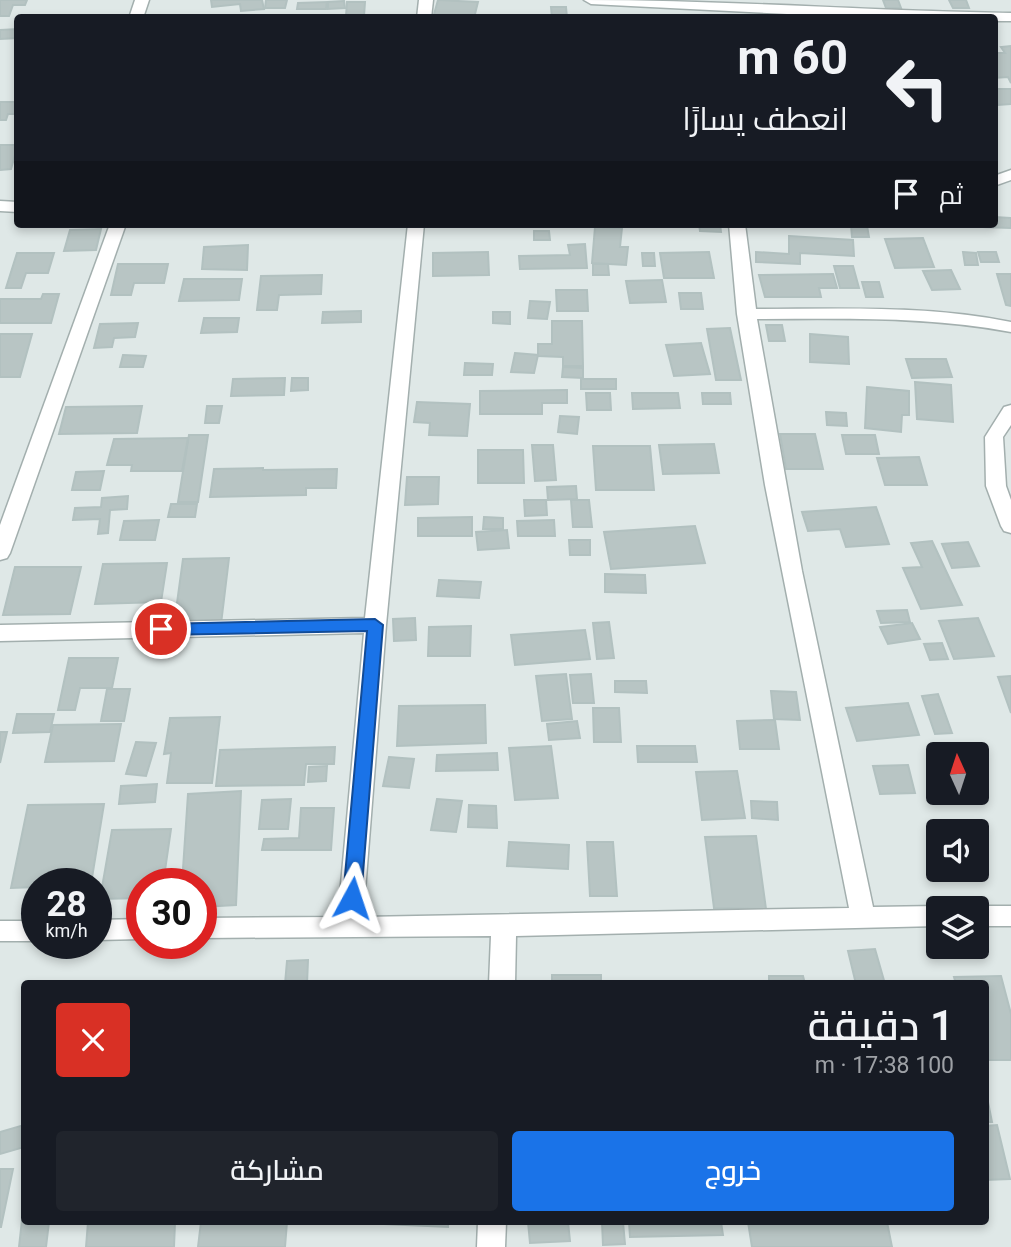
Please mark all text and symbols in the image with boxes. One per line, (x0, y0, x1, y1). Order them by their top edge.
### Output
text: 60 m (737, 29, 848, 86)
icon: left (872, 42, 963, 133)
text: انعطف يسارًا (682, 100, 848, 138)
icon: arrive (887, 175, 925, 213)
text: ثم (939, 180, 963, 210)
pin (131, 599, 191, 659)
icon: arrive (142, 610, 180, 648)
north arrow (926, 742, 989, 805)
map controls (926, 742, 989, 959)
button: sound (926, 819, 989, 882)
position arrow (315, 861, 389, 935)
speed limit sign: 30 (126, 868, 217, 959)
text: 28 (46, 884, 87, 925)
button: layers (926, 896, 989, 959)
text: km/h (45, 920, 88, 941)
text: 1 دقيقة (808, 1001, 954, 1050)
button: close (56, 1003, 130, 1077)
text: 100 m · 17:38 (815, 1052, 954, 1079)
button: مشاركة (56, 1131, 498, 1211)
button: خروج (512, 1131, 954, 1211)

